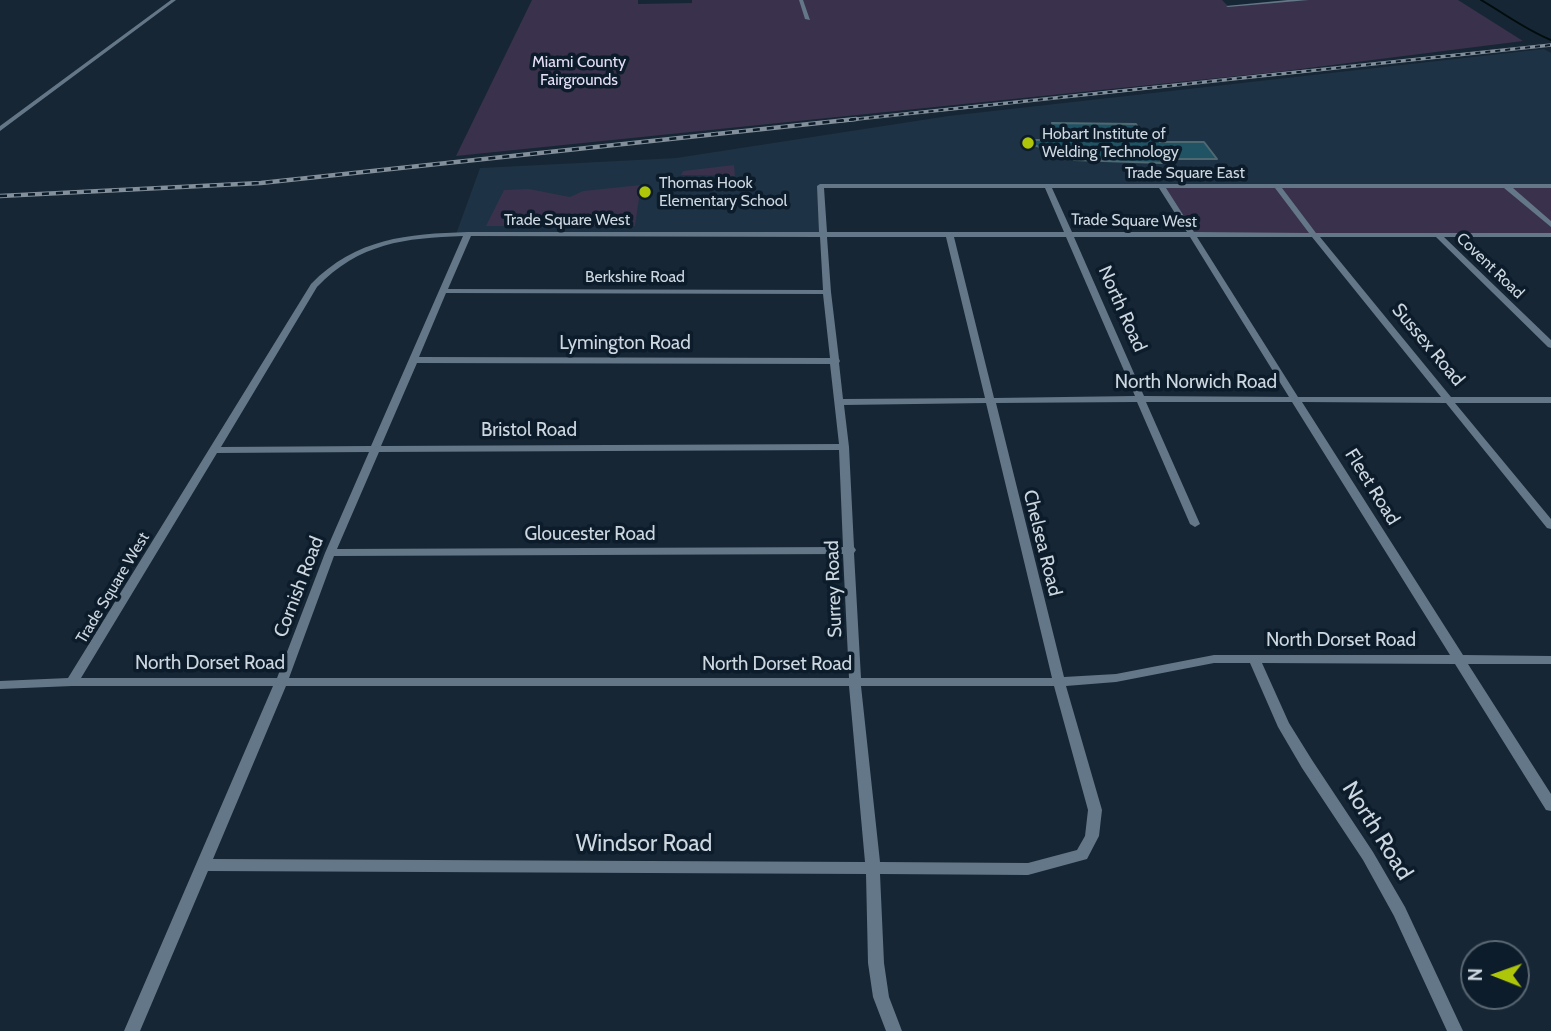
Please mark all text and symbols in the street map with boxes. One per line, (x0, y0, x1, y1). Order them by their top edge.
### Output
park label: Miami County Fairgrounds (532, 52, 626, 90)
place label: Hobart Institute of Welding Technology (1042, 124, 1179, 162)
marker: Hobart Institute of Welding Technology (1020, 135, 1036, 151)
street label: Trade Square East (1125, 163, 1245, 183)
place label: Thomas Hook Elementary School (659, 173, 787, 211)
marker: Thomas Hook Elementary School (637, 184, 653, 200)
street label: Trade Square West (504, 210, 630, 230)
street label: Trade Square West (1071, 210, 1197, 232)
street label: Covent Road (1452, 229, 1528, 303)
street label: North Road (1093, 262, 1151, 356)
street label: Berkshire Road (585, 267, 685, 287)
street label: Sussex Road (1387, 299, 1469, 391)
street label: Lymington Road (559, 332, 691, 354)
street label: North Norwich Road (1115, 371, 1277, 393)
street label: Bristol Road (481, 419, 577, 441)
street label: Fleet Road (1340, 445, 1404, 529)
street label: Chelsea Road (1018, 488, 1066, 598)
street label: Gloucester Road (524, 523, 656, 545)
street label: Trade Square West (72, 529, 154, 647)
street label: Cornish Road (269, 533, 329, 641)
street label: Surrey Road (821, 540, 847, 638)
street label: North Dorset Road (1266, 629, 1416, 651)
street label: North Dorset Road (135, 652, 285, 674)
street label: North Dorset Road (702, 653, 852, 675)
street label: North Road (1336, 777, 1418, 885)
street label: Windsor Road (576, 830, 712, 858)
north arrow (1460, 940, 1530, 1010)
text: N (1464, 968, 1487, 982)

